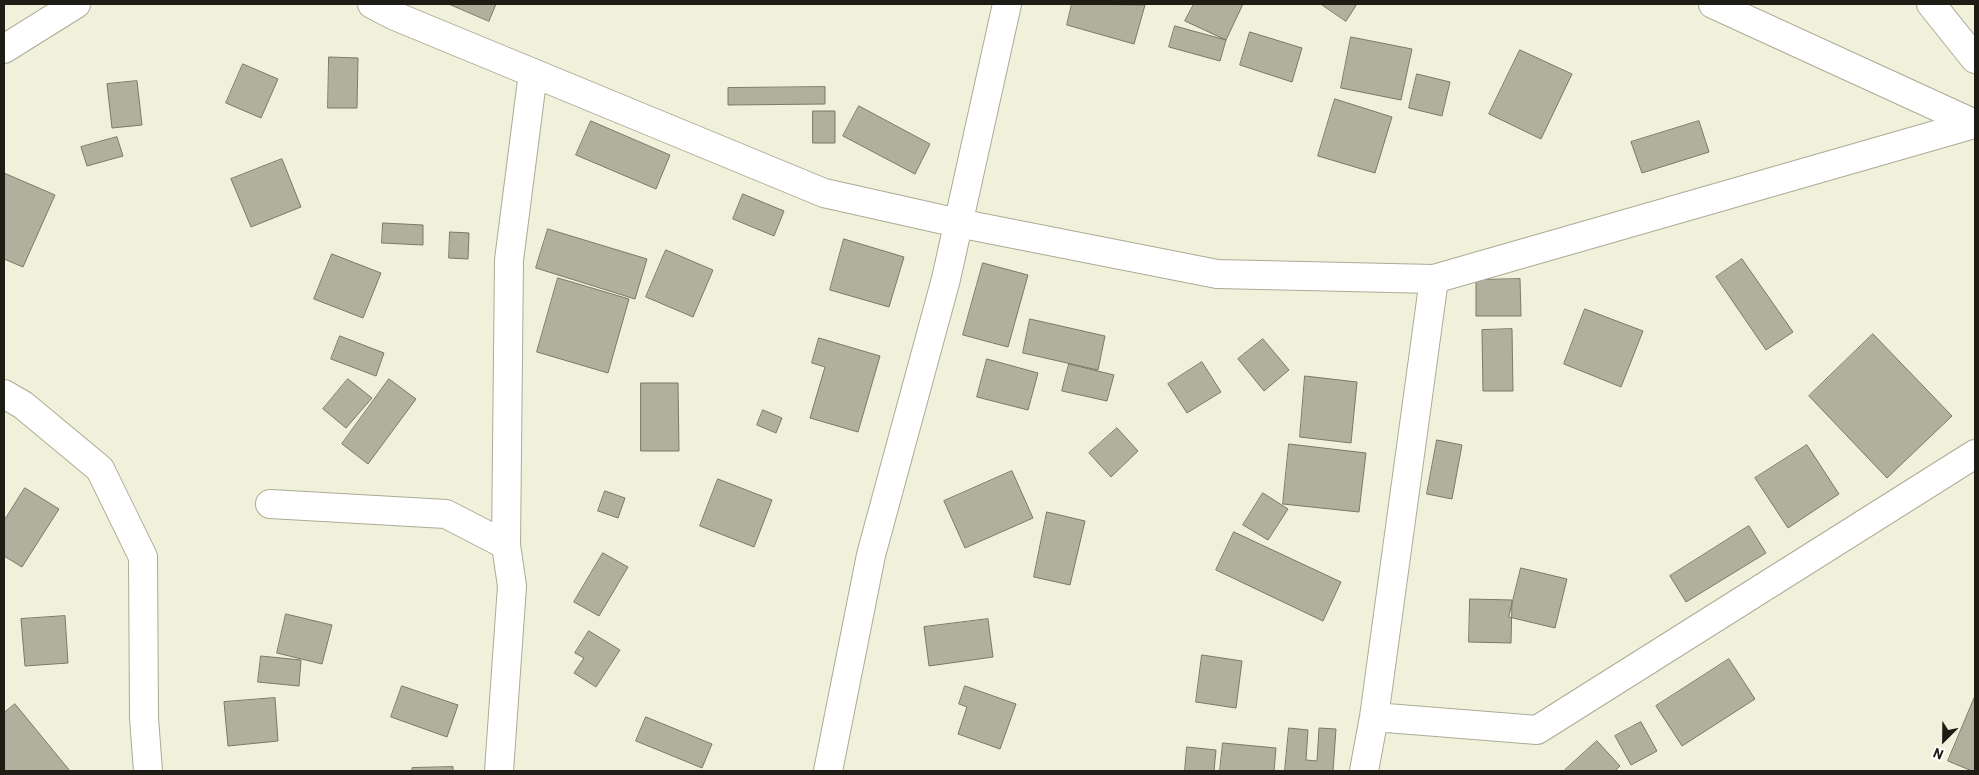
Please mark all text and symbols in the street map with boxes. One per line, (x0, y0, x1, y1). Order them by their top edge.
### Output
north arrow (1919, 715, 1969, 765)
text: N (1930, 745, 1946, 764)

